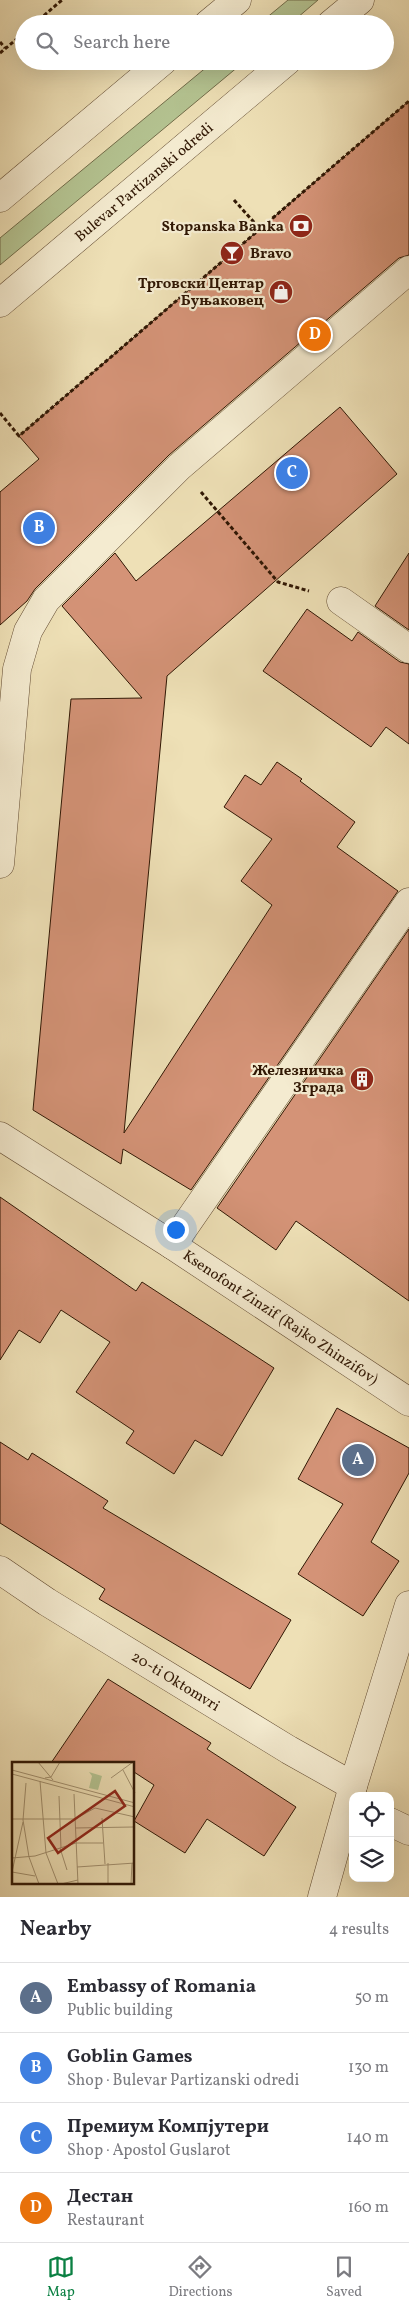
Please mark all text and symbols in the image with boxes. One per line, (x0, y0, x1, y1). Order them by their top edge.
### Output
search box (15, 15, 394, 70)
icon: search (33, 29, 61, 57)
text: Search here (73, 30, 170, 56)
street label: Bulevar Partizanski odredi (71, 118, 218, 247)
bank icon: Stopanska Banka (288, 213, 314, 239)
place label: Stopanska Banka (161, 217, 284, 238)
bar icon: Bravo (219, 240, 245, 266)
place label: Bravo (250, 244, 292, 265)
place label: Трговски Центар Буњаковец (138, 274, 264, 312)
shop icon: Трговски Центар Буњаковец (268, 279, 294, 305)
pin: D (299, 316, 331, 354)
pin: C (276, 454, 308, 492)
pin: B (23, 509, 55, 547)
place label: Железничка Зграда (252, 1061, 344, 1099)
building icon: Железничка Зграда (349, 1066, 375, 1092)
your location (163, 1217, 189, 1243)
street label: Ksenofont Zinzif (Rajko Zhinzifov) (178, 1246, 382, 1391)
pin: A (342, 1441, 374, 1479)
street label: 20-ti Oktomvri (127, 1647, 223, 1717)
inset map (12, 1762, 135, 1884)
map controls (349, 1792, 394, 1882)
button: locate (349, 1792, 394, 1837)
button: layers (349, 1837, 394, 1882)
text: Nearby (20, 1915, 91, 1944)
text: 4 results (329, 1919, 389, 1941)
text: Embassy of Romania (67, 1974, 256, 2000)
text: A (30, 1987, 42, 2009)
text: 50 m (355, 1987, 389, 2009)
text: Public building (67, 2000, 173, 2022)
text: Goblin Games (67, 2044, 193, 2070)
text: B (31, 2057, 41, 2079)
text: 130 m (348, 2057, 389, 2079)
text: Shop · Bulevar Partizanski odredi (67, 2070, 299, 2092)
text: Премиум Компјутери (67, 2114, 269, 2140)
text: C (31, 2127, 41, 2149)
text: 140 m (347, 2127, 389, 2149)
text: Shop · Apostol Guslarot (67, 2140, 231, 2162)
text: Дестан (67, 2184, 133, 2210)
text: D (30, 2197, 42, 2219)
text: 160 m (348, 2197, 389, 2219)
text: Restaurant (67, 2210, 145, 2232)
tab: Map (47, 2253, 75, 2302)
tab: Directions (168, 2253, 233, 2302)
tab: Saved (326, 2253, 362, 2302)

